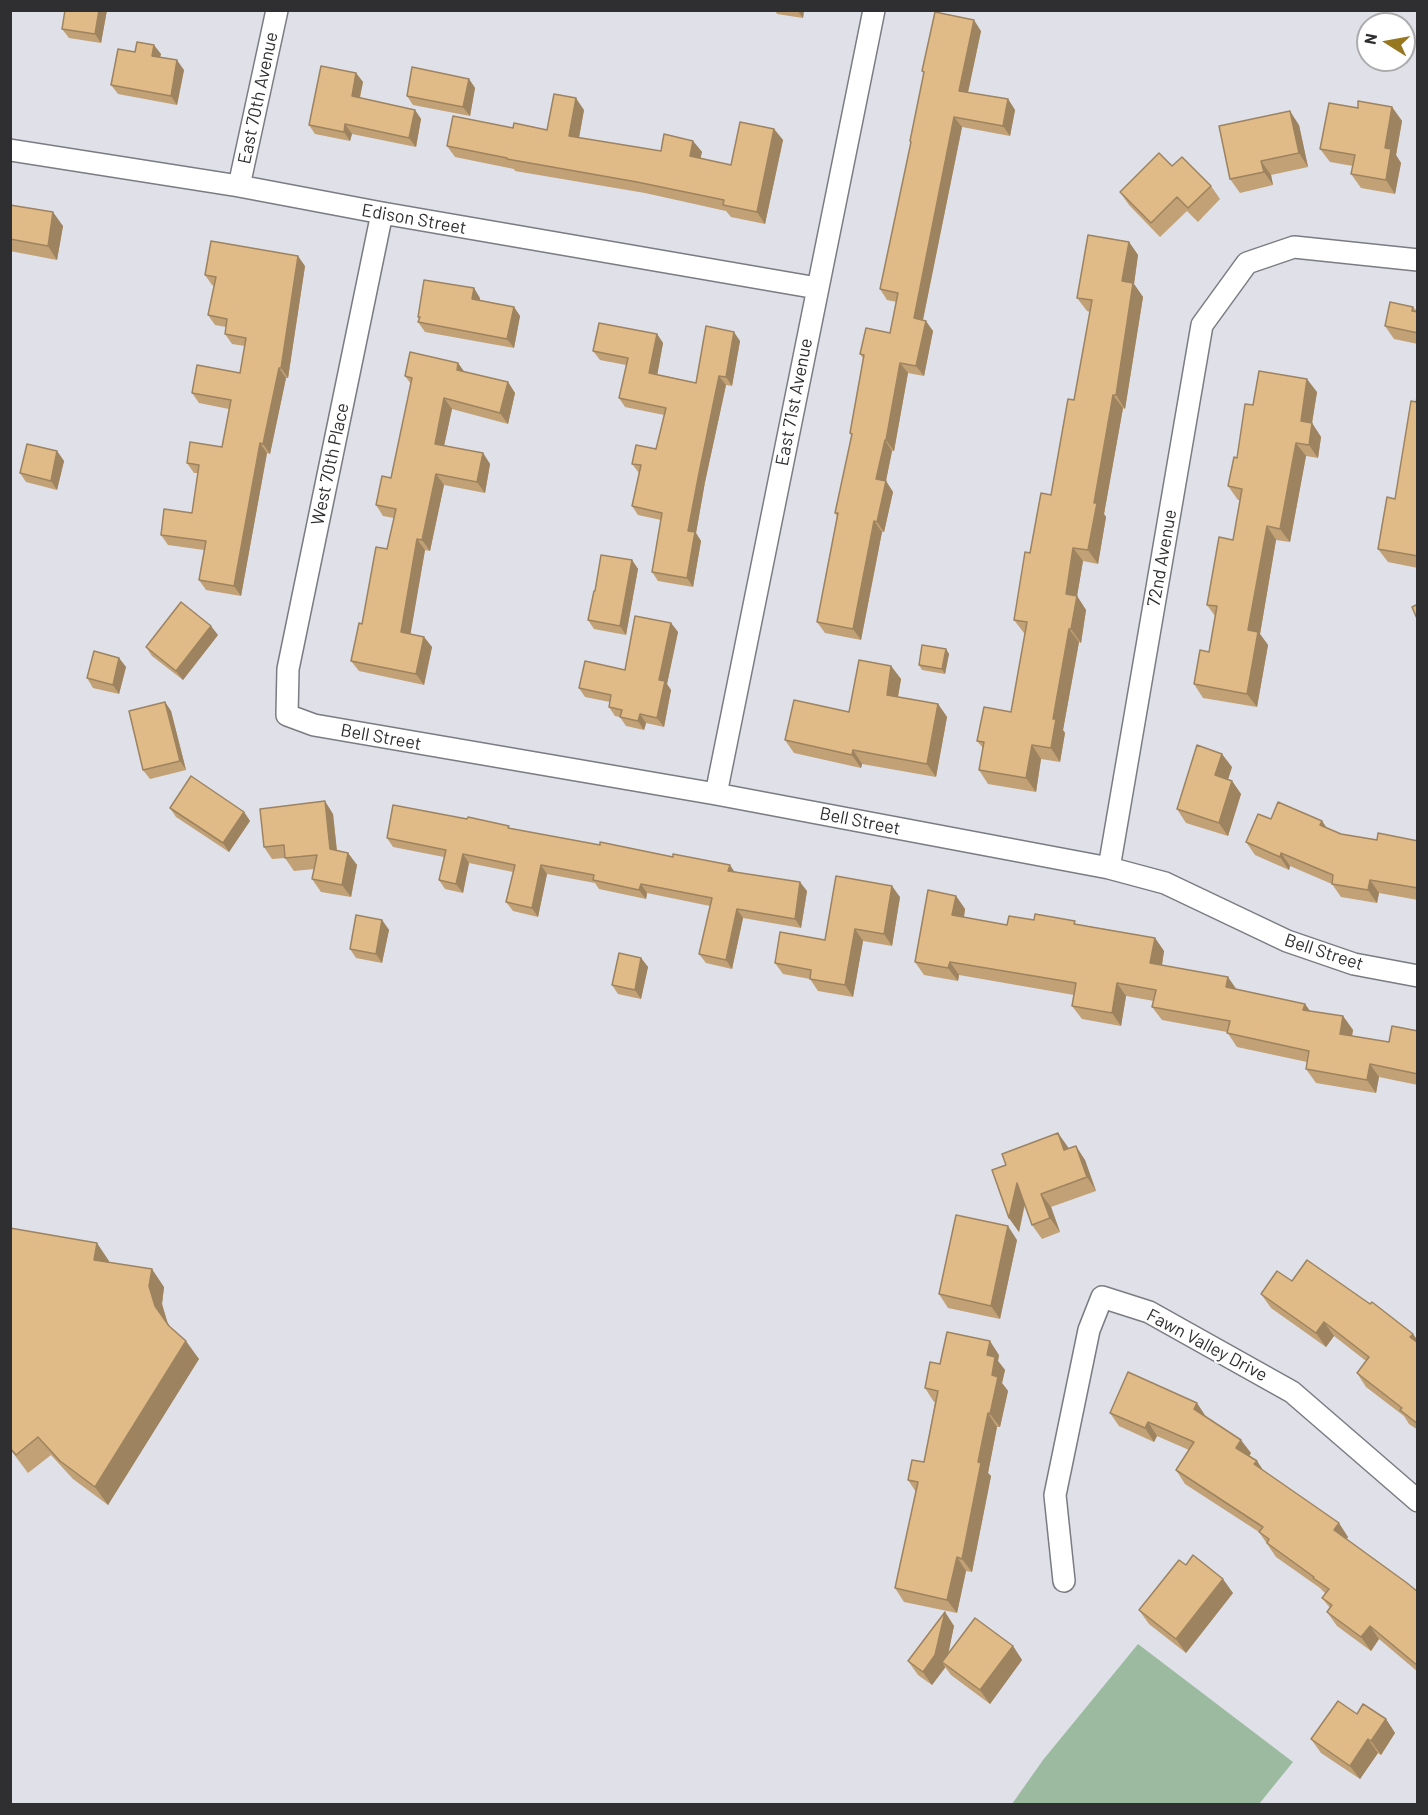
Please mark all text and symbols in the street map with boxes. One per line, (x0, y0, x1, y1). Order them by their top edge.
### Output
north arrow (1356, 12, 1416, 72)
street label: East 70th Avenue (233, 30, 283, 166)
text: N (1359, 32, 1380, 46)
street label: Edison Street (360, 199, 468, 239)
street label: East 71st Avenue (771, 336, 817, 468)
street label: West 70th Place (306, 401, 354, 527)
street label: 72nd Avenue (1143, 508, 1181, 608)
street label: Bell Street (339, 719, 423, 755)
street label: Bell Street (818, 803, 902, 839)
street label: Bell Street (1282, 929, 1366, 975)
street label: Fawn Valley Drive (1143, 1304, 1271, 1386)

